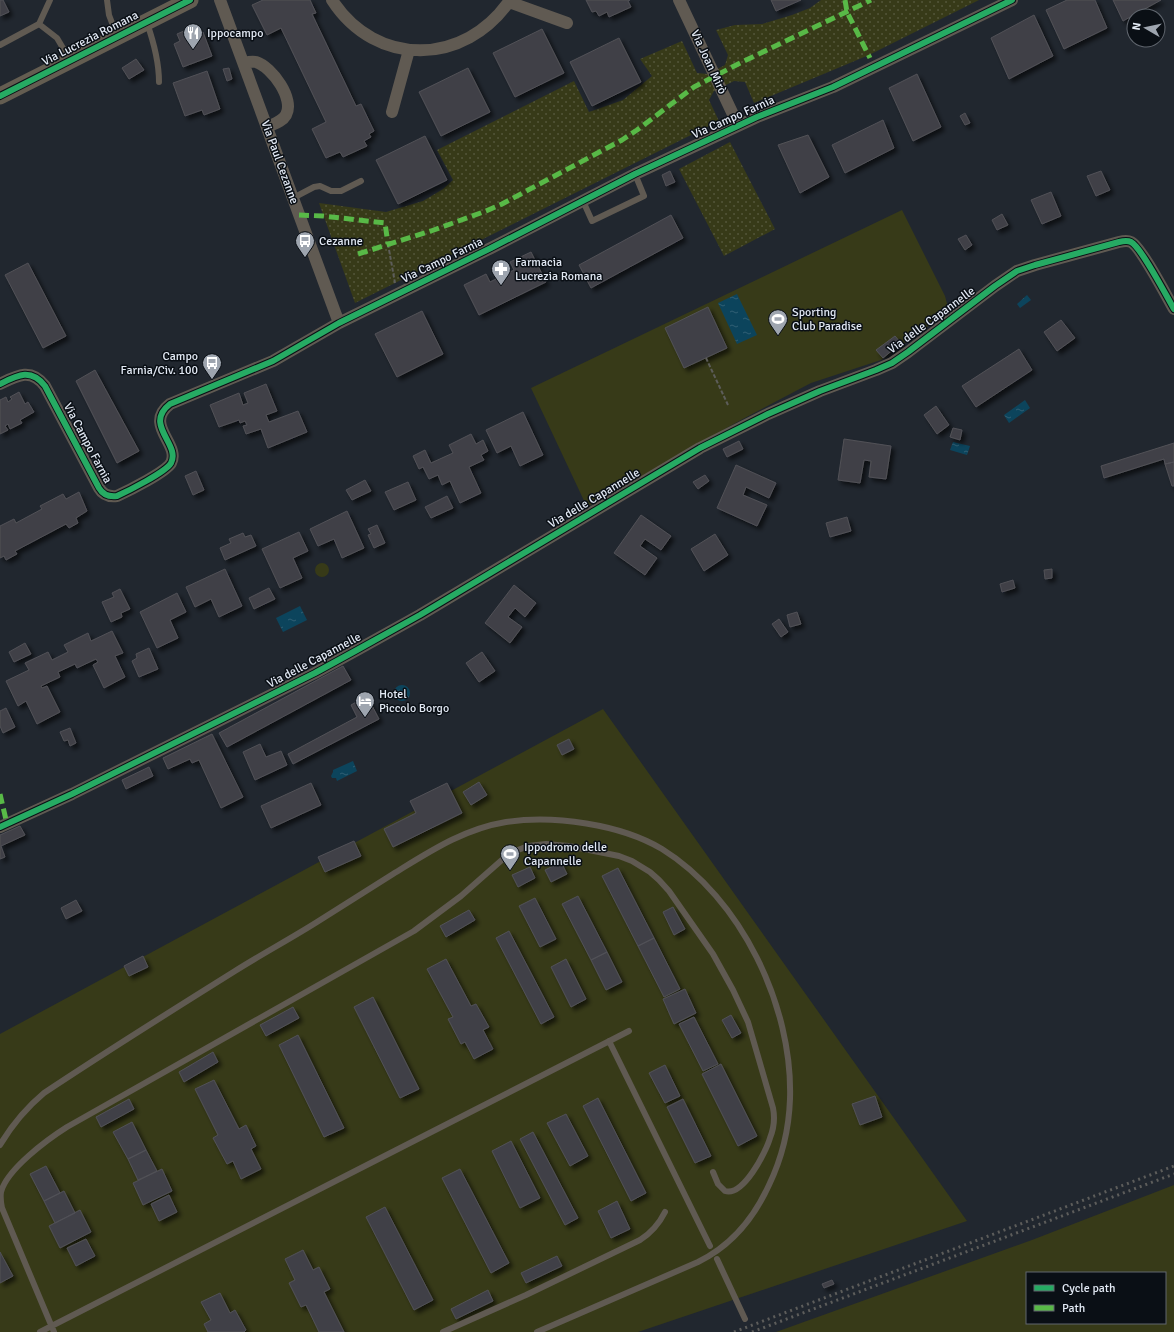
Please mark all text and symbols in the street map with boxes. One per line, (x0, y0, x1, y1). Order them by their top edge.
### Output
street label: Via Lucrezia Romana (40, 8, 141, 69)
north arrow (1126, 8, 1166, 48)
restaurant icon: Ippocampo (182, 22, 204, 50)
text: N (1130, 22, 1144, 31)
place label: Ippocampo (207, 26, 263, 41)
street label: Via Joan Mirò (687, 28, 730, 97)
street label: Via Campo Farnia (689, 92, 777, 142)
street label: Via Paul Cezanne (257, 118, 302, 206)
bus stop icon: Cezanne (294, 230, 316, 258)
place label: Cezanne (319, 234, 363, 249)
street label: Via Campo Farnia (399, 234, 486, 287)
place label: Farmacia Lucrezia Romana (515, 255, 602, 284)
pharmacy icon: Farmacia Lucrezia Romana (490, 258, 512, 286)
street label: Via delle Capannelle (885, 284, 978, 357)
place label: Sporting Club Paradise (792, 305, 862, 334)
sports icon: Sporting Club Paradise (767, 308, 789, 336)
place label: Campo Farnia/Civ. 100 (121, 349, 198, 378)
bus stop icon: Campo Farnia/Civ. 100 (201, 352, 223, 380)
street label: Via Campo Farnia (60, 400, 115, 486)
street label: Via delle Capannelle (546, 465, 643, 532)
street label: Via delle Capannelle (265, 629, 364, 692)
place label: Hotel Piccolo Borgo (379, 687, 449, 716)
hotel icon: Hotel Piccolo Borgo (354, 690, 376, 718)
place label: Ippodromo delle Capannelle (524, 840, 607, 869)
sports icon: Ippodromo delle Capannelle (499, 843, 521, 871)
legend (1026, 1272, 1166, 1324)
text: Cycle path (1062, 1281, 1115, 1296)
text: Path (1062, 1301, 1085, 1316)

